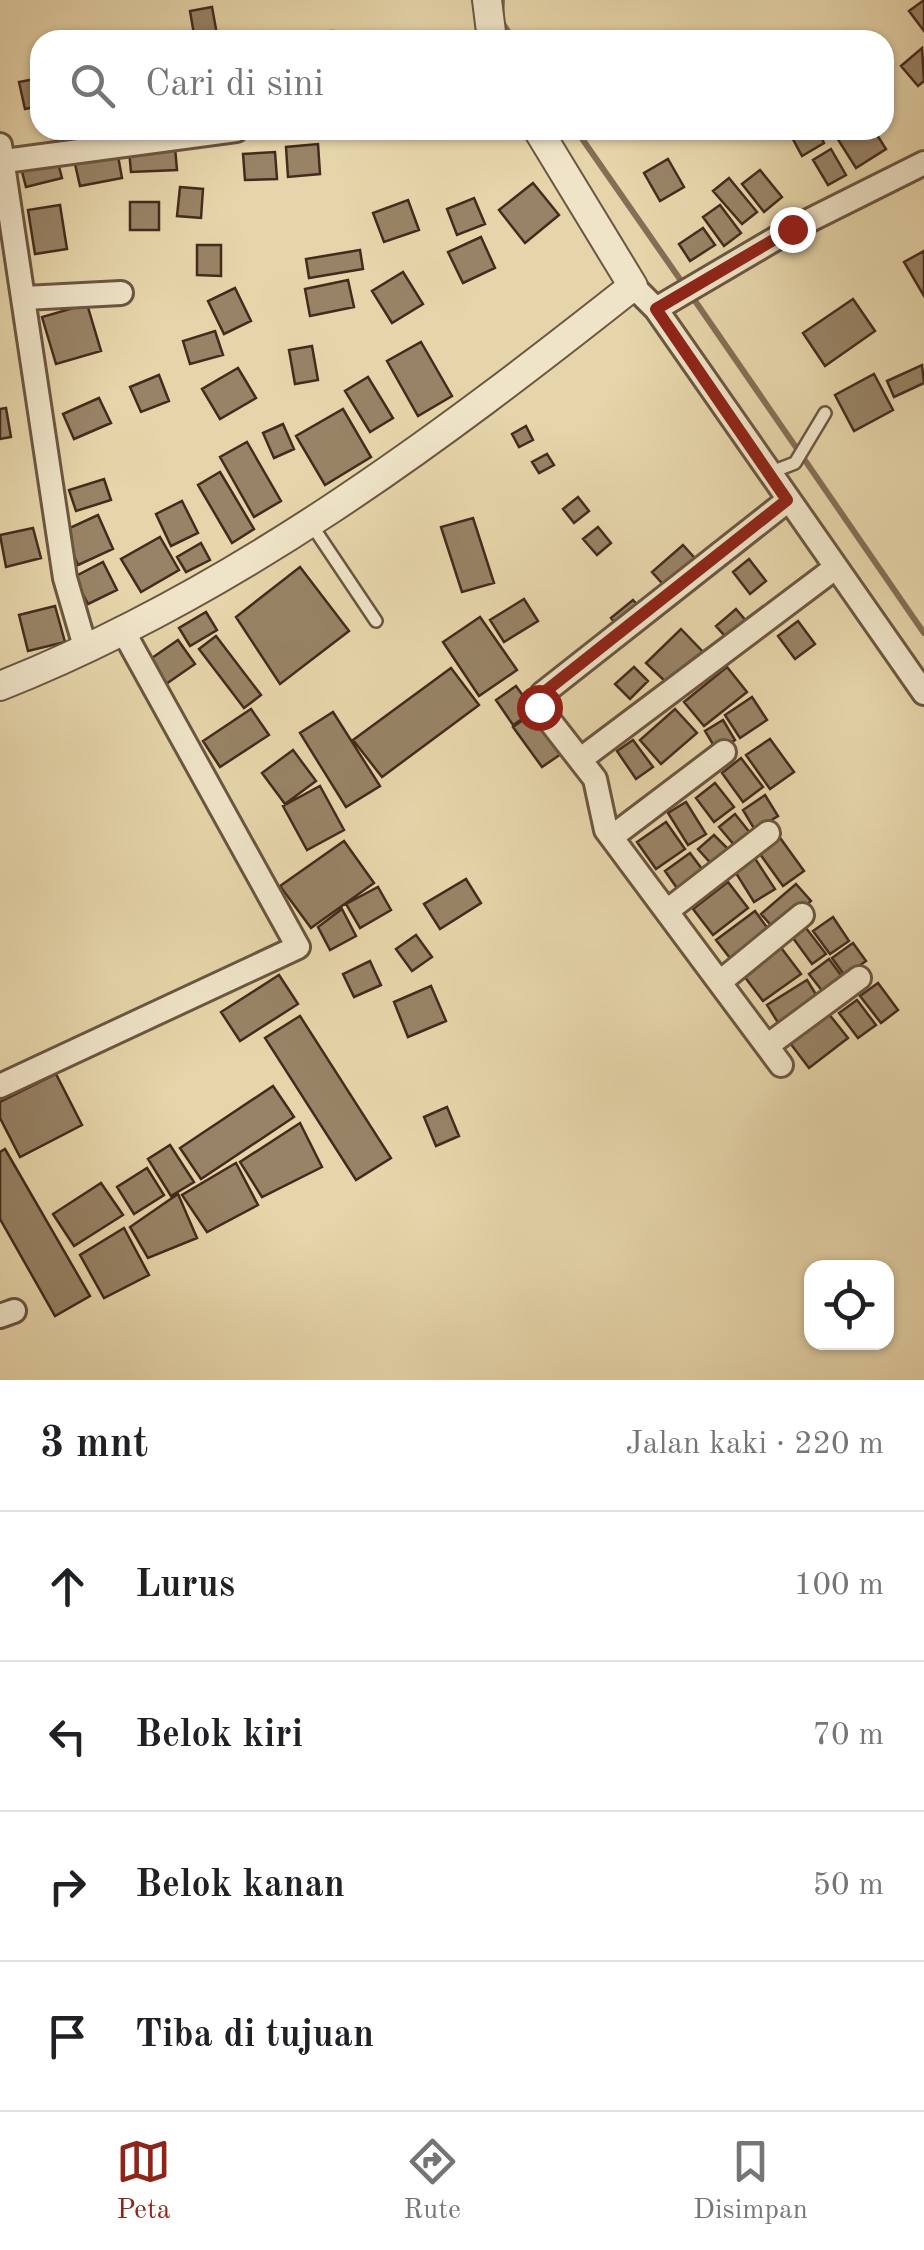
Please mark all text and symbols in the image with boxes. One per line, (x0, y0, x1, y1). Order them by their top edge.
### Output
search box (30, 30, 894, 140)
icon: search (65, 58, 120, 113)
text: Cari di sini (145, 66, 324, 104)
route end (770, 207, 816, 253)
route start (517, 685, 563, 731)
map controls (804, 1260, 894, 1350)
button: locate (804, 1260, 894, 1350)
text: 3 mnt (40, 1424, 148, 1466)
text: Jalan kaki · 220 m (626, 1429, 884, 1461)
icon: ahead (40, 1559, 95, 1614)
text: Lurus (135, 1567, 235, 1605)
text: 100 m (794, 1570, 884, 1602)
icon: left (40, 1709, 95, 1764)
text: Belok kiri (135, 1717, 303, 1755)
text: 70 m (813, 1720, 884, 1752)
icon: right (40, 1859, 95, 1914)
text: Belok kanan (135, 1867, 345, 1905)
text: 50 m (813, 1870, 884, 1902)
icon: arrive (40, 2009, 95, 2064)
text: Tiba di tujuan (135, 2017, 374, 2055)
tab: Peta (116, 2134, 171, 2229)
tab: Rute (403, 2134, 461, 2229)
tab: Disimpan (693, 2134, 808, 2229)

